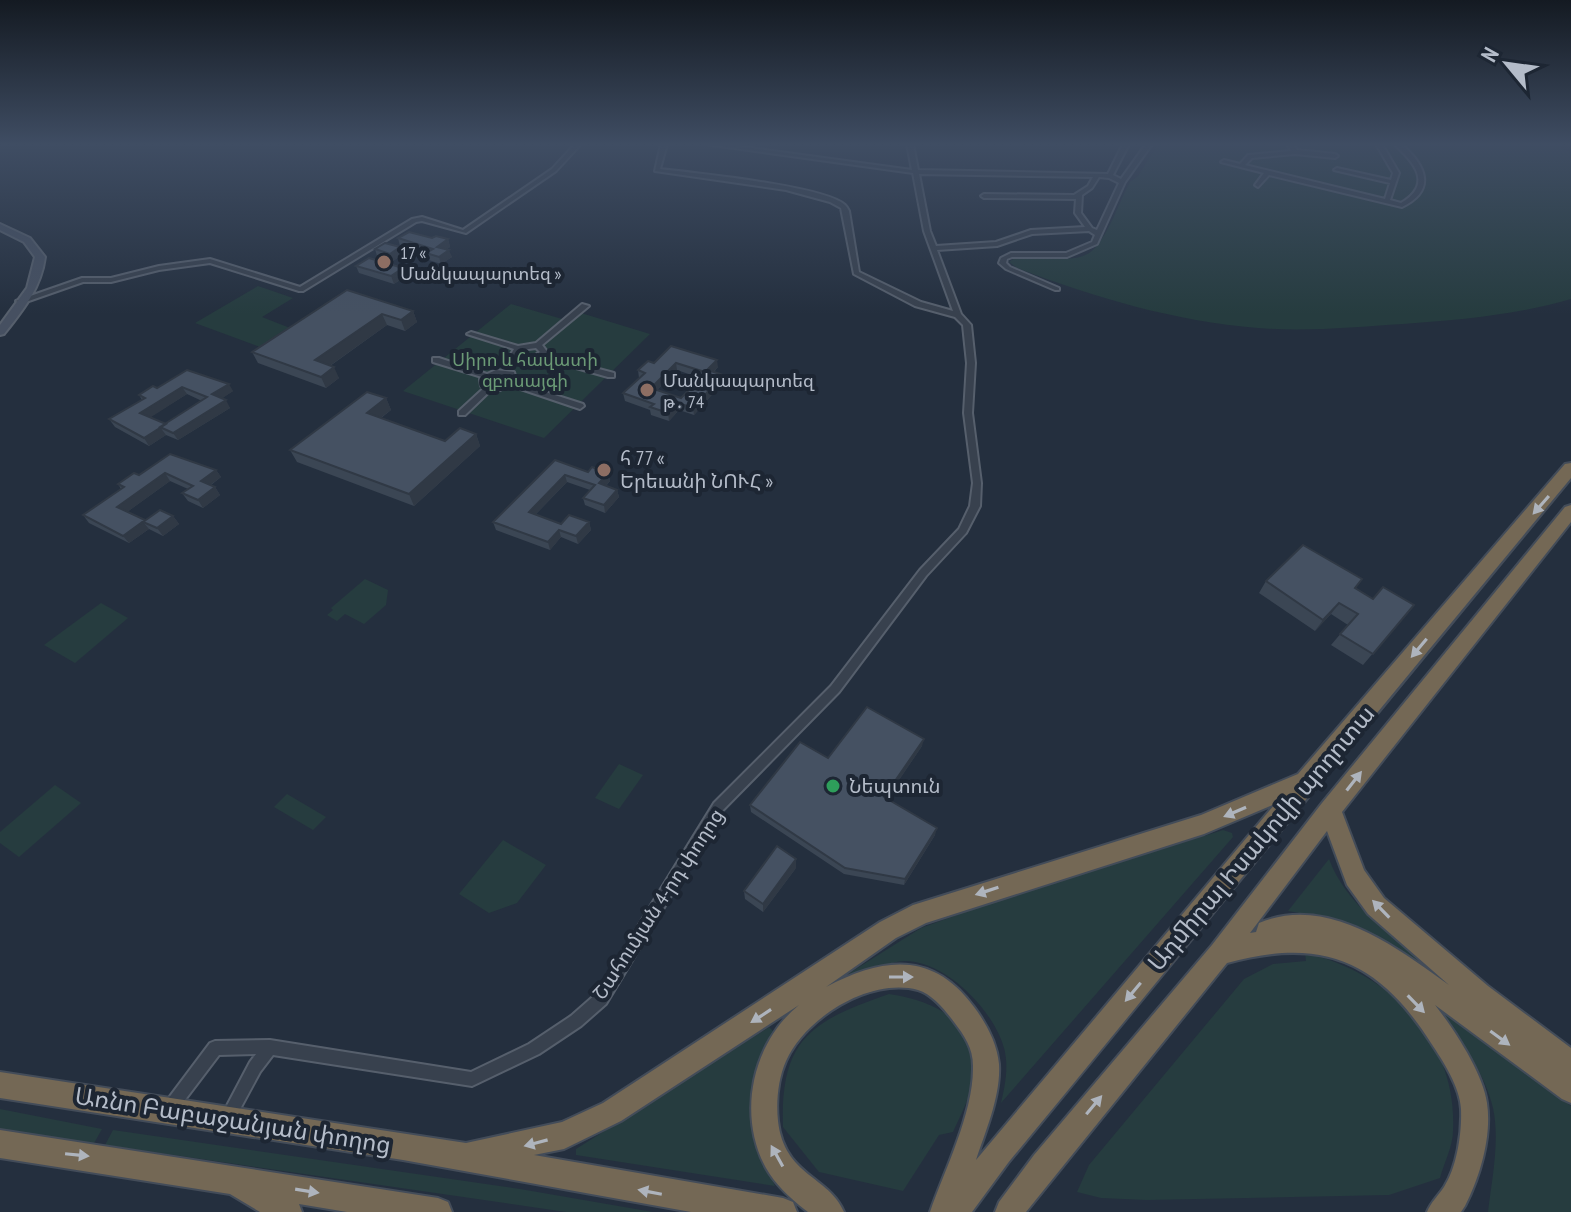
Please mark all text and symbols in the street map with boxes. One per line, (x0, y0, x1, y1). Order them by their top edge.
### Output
north arrow (1467, 24, 1547, 104)
text: N (1474, 42, 1505, 66)
place label: 17 « Մանկապարտեզ » (400, 241, 562, 285)
marker: 17 « Մանկապարտեզ » (375, 253, 393, 271)
park label: Սիրո և հավատի զբոսայգի (452, 348, 598, 392)
place label: Մանկապարտեզ թ․ 74 (663, 369, 815, 413)
marker: Մանկապարտեզ թ․ 74 (638, 381, 656, 399)
place label: հ 77 « Երեւանի ՆՈՒՀ » (620, 445, 773, 494)
marker: հ 77 « Երեւանի ՆՈՒՀ » (595, 461, 613, 479)
one-way arrow (1533, 494, 1550, 514)
one-way arrow (1411, 638, 1428, 658)
street label: Ադմիրալ Իսակովի պողոտա (1141, 699, 1381, 977)
one-way arrow (1345, 771, 1362, 791)
place label: Նեպտուն (849, 773, 941, 799)
marker: Նեպտուն (824, 777, 842, 795)
street label: Շահումյան 4-րդ փողոց (586, 804, 730, 1004)
one-way arrow (1223, 805, 1246, 818)
one-way arrow (975, 885, 999, 898)
one-way arrow (1372, 900, 1391, 919)
one-way arrow (889, 971, 914, 983)
one-way arrow (1125, 982, 1142, 1002)
one-way arrow (1406, 994, 1425, 1013)
one-way arrow (751, 1008, 772, 1023)
one-way arrow (1489, 1030, 1511, 1046)
street label: Առնո Բաբաջանյան փողոց (73, 1080, 393, 1160)
one-way arrow (1085, 1096, 1102, 1116)
one-way arrow (523, 1137, 547, 1150)
one-way arrow (770, 1145, 784, 1167)
one-way arrow (65, 1149, 90, 1162)
one-way arrow (638, 1185, 663, 1198)
one-way arrow (295, 1186, 320, 1198)

